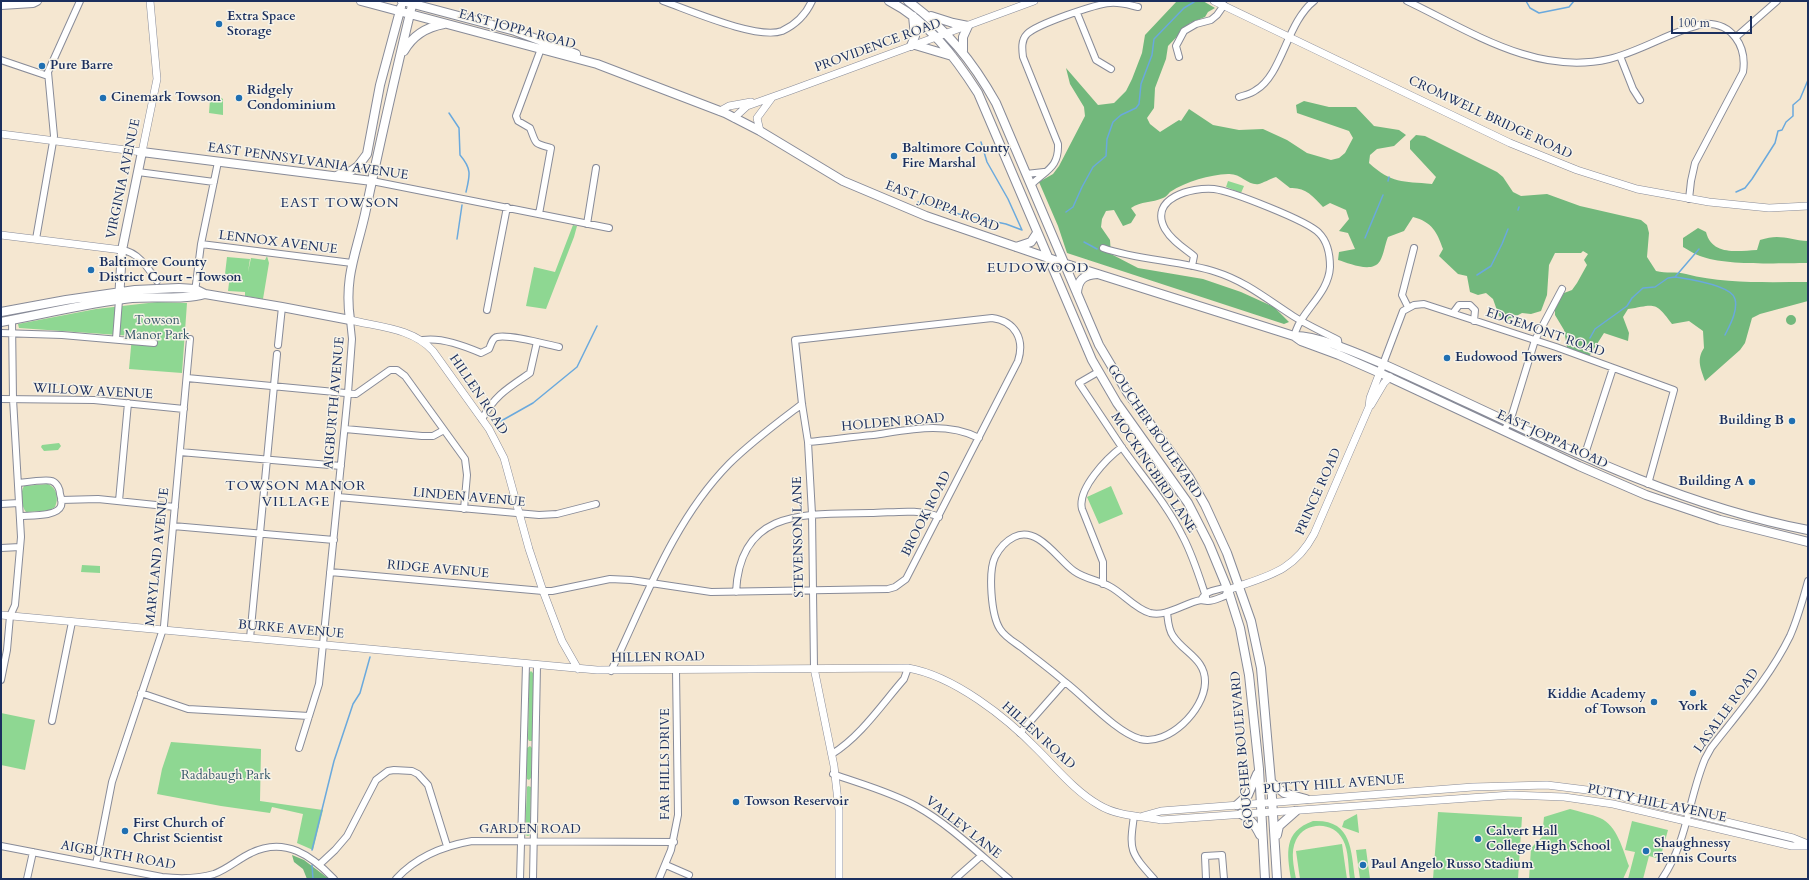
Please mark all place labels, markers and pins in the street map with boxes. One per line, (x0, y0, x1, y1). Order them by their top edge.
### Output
place label: Extra Space Storage (227, 9, 296, 40)
marker: Extra Space Storage (214, 19, 224, 29)
place label: Pure Barre (50, 58, 113, 74)
marker: Pure Barre (37, 61, 47, 71)
place label: Ridgely Condominium (247, 83, 336, 114)
place label: Cinemark Towson (111, 90, 221, 106)
marker: Cinemark Towson (98, 93, 108, 103)
marker: Ridgely Condominium (234, 93, 244, 103)
place label: Baltimore County Fire Marshal (902, 141, 1010, 172)
marker: Baltimore County Fire Marshal (889, 151, 899, 161)
place label: Baltimore County District Court - Towson (99, 255, 242, 286)
marker: Baltimore County District Court - Towson (86, 265, 96, 275)
place label: Eudowood Towers (1455, 350, 1562, 366)
marker: Eudowood Towers (1442, 353, 1452, 363)
place label: Building B (1719, 413, 1784, 429)
marker: Building B (1787, 416, 1797, 426)
place label: Building A (1678, 474, 1744, 490)
marker: Building A (1747, 477, 1757, 487)
place label: Kiddie Academy of Towson (1547, 687, 1646, 718)
marker: York (1688, 688, 1698, 698)
marker: Kiddie Academy of Towson (1649, 697, 1659, 707)
place label: York (1678, 699, 1708, 715)
place label: Towson Reservoir (744, 794, 849, 810)
marker: Towson Reservoir (731, 797, 741, 807)
place label: First Church of Christ Scientist (133, 816, 223, 847)
place label: Calvert Hall College High School (1486, 824, 1610, 855)
marker: First Church of Christ Scientist (120, 826, 130, 836)
marker: Calvert Hall College High School (1473, 834, 1483, 844)
place label: Shaughnessy Tennis Courts (1654, 836, 1737, 867)
marker: Shaughnessy Tennis Courts (1641, 846, 1651, 856)
place label: Paul Angelo Russo Stadium (1371, 857, 1533, 873)
marker: Paul Angelo Russo Stadium (1358, 860, 1368, 870)

